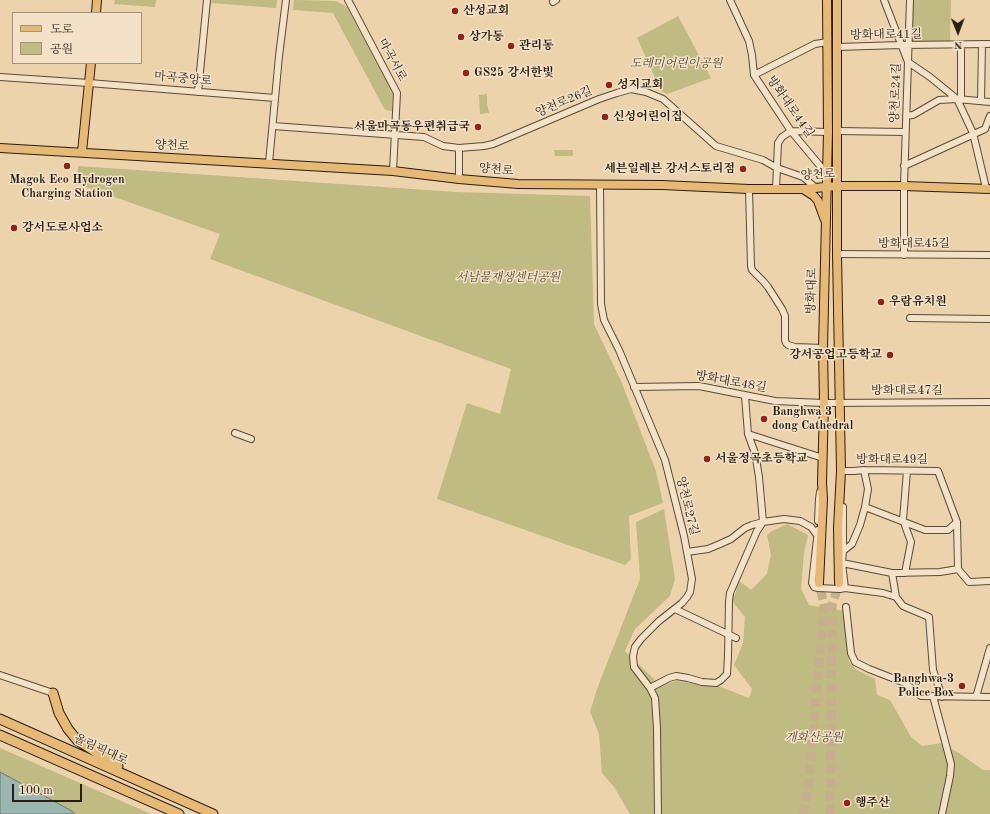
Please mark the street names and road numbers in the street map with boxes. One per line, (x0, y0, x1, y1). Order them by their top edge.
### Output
street label: 방화대로41길 (850, 27, 922, 43)
street label: 마곡서로 (375, 36, 409, 84)
street label: 양천로24길 (888, 63, 904, 123)
street label: 마곡중앙로 (154, 69, 212, 89)
street label: 방화대로44길 (763, 73, 817, 141)
street label: 양천로26길 (533, 84, 595, 120)
street label: 양천로 (154, 138, 190, 154)
street label: 양천로 (478, 161, 514, 179)
street label: 양천로 (800, 167, 836, 183)
street label: 방화대로45길 (878, 237, 950, 251)
street label: 방화대로 (804, 268, 820, 314)
street label: 방화대로48길 (694, 369, 768, 395)
street label: 방화대로47길 (871, 384, 943, 398)
street label: 방화대로49길 (856, 453, 928, 467)
street label: 양천로27길 (673, 475, 701, 537)
street label: 올림픽대로 (72, 732, 130, 768)

